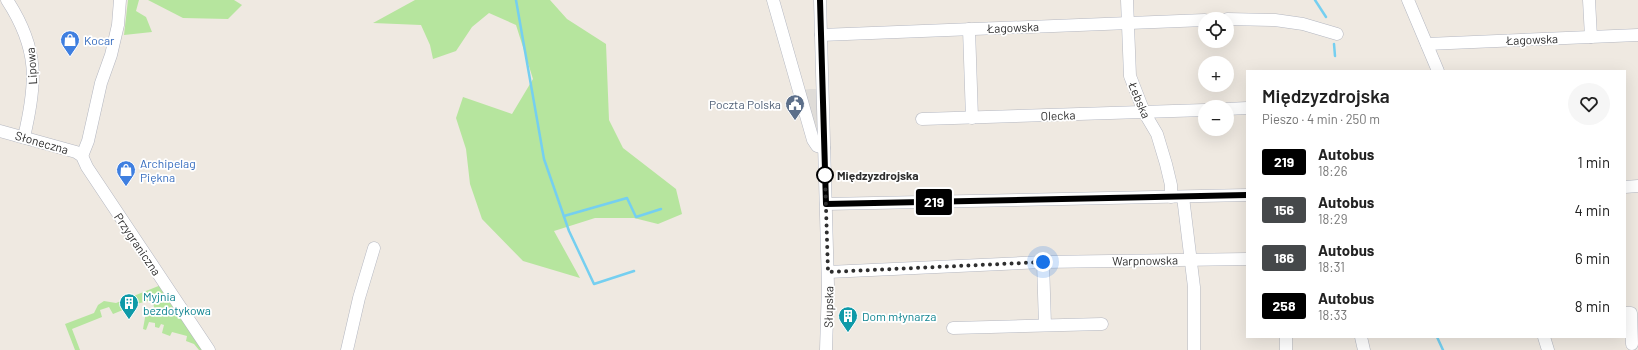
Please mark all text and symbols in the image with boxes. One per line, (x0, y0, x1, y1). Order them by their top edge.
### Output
map controls (1198, 12, 1234, 136)
button: locate (1198, 12, 1234, 48)
street label: Łagowska (986, 19, 1039, 35)
shop icon: Kocar (59, 29, 81, 57)
street label: Łagowska (1505, 31, 1558, 47)
place label: Kocar (84, 33, 115, 47)
street label: Lipowa (23, 47, 39, 85)
button: + (1198, 56, 1234, 92)
street label: Łebska (1126, 79, 1154, 120)
button: heart (1568, 83, 1610, 125)
text: Międzyzdrojska (1262, 84, 1390, 107)
public building icon: Poczta Polska (784, 93, 806, 121)
place label: Poczta Polska (709, 97, 781, 111)
button: − (1198, 100, 1234, 136)
street label: Olecka (1040, 107, 1076, 123)
text: Pieszo · 4 min · 250 m (1262, 111, 1380, 127)
street label: Słoneczna (14, 128, 70, 156)
text: Autobus (1318, 145, 1374, 163)
text: 219 (1274, 153, 1294, 170)
text: 1 min (1577, 153, 1610, 171)
place label: Archipelag Piękna (140, 156, 196, 184)
shop icon: Archipelag Piękna (115, 159, 137, 187)
text: 18:26 (1318, 163, 1347, 179)
marker: Międzyzdrojska (816, 166, 834, 184)
place label: Międzyzdrojska (837, 168, 919, 182)
line badge: 219 (911, 189, 957, 215)
text: 219 (924, 193, 944, 210)
text: Autobus (1318, 193, 1374, 211)
text: 156 (1274, 201, 1294, 218)
text: 4 min (1574, 201, 1610, 219)
street label: Przygraniczna (112, 210, 164, 278)
text: 18:29 (1318, 211, 1347, 227)
text: Autobus (1318, 241, 1374, 259)
text: 186 (1274, 249, 1294, 266)
text: 6 min (1575, 249, 1610, 267)
your location (1033, 252, 1053, 272)
street label: Warpnowska (1112, 252, 1178, 268)
text: 18:31 (1318, 259, 1345, 275)
street label: Słupska (821, 286, 835, 328)
place label: Myjnia bezdotykowa (143, 289, 211, 317)
text: Autobus (1318, 289, 1374, 307)
building icon: Myjnia bezdotykowa (118, 292, 140, 320)
text: 258 (1273, 297, 1295, 314)
text: 8 min (1575, 297, 1610, 315)
building icon: Dom młynarza (837, 305, 859, 333)
text: 18:33 (1318, 307, 1347, 323)
place label: Dom młynarza (862, 309, 936, 323)

